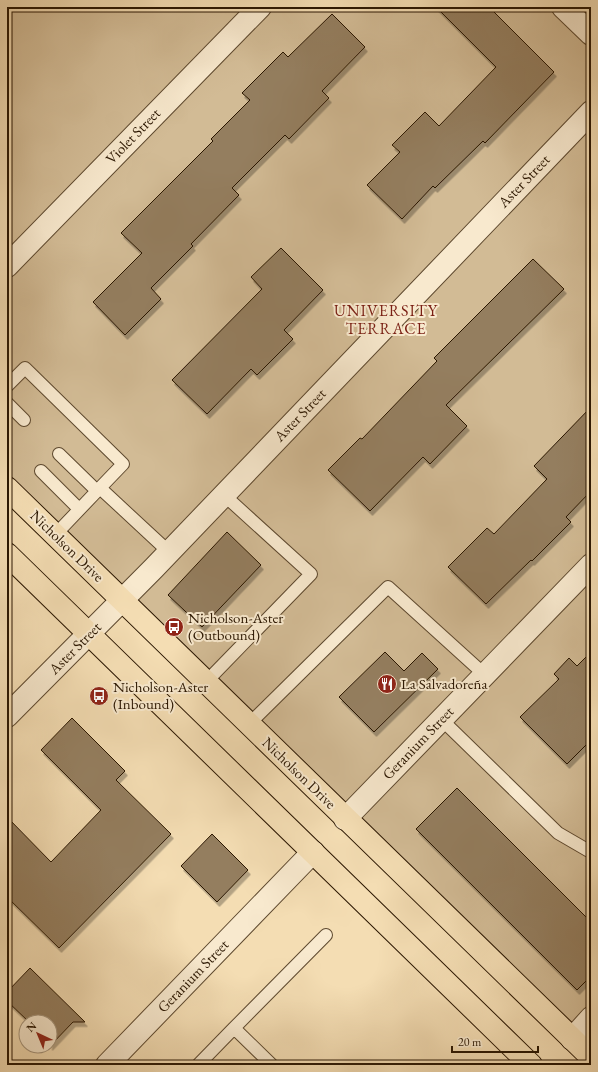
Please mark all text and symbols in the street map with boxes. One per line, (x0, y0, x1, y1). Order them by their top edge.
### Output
street label: Violet Street (101, 103, 164, 168)
street label: Aster Street (493, 150, 554, 212)
district label: UNIVERSITY TERRACE (334, 300, 438, 339)
street label: Aster Street (269, 384, 330, 446)
street label: Nicholson Drive (26, 506, 108, 586)
place label: Nicholson-Aster (Outbound) (188, 608, 283, 644)
bus stop icon: Nicholson-Aster (Outbound) (163, 616, 185, 638)
street label: Aster Street (44, 617, 105, 679)
restaurant icon: La Salvadoreña (376, 673, 398, 695)
place label: La Salvadoreña (401, 674, 487, 693)
place label: Nicholson-Aster (Inbound) (113, 677, 208, 713)
bus stop icon: Nicholson-Aster (Inbound) (88, 685, 110, 707)
street label: Geranium Street (378, 702, 458, 783)
street label: Nicholson Drive (258, 733, 340, 813)
street label: Geranium Street (153, 935, 233, 1016)
north arrow (18, 1014, 58, 1054)
text: N (23, 1019, 39, 1035)
scale bar (452, 1028, 538, 1054)
text: 20 m (458, 1034, 482, 1050)

